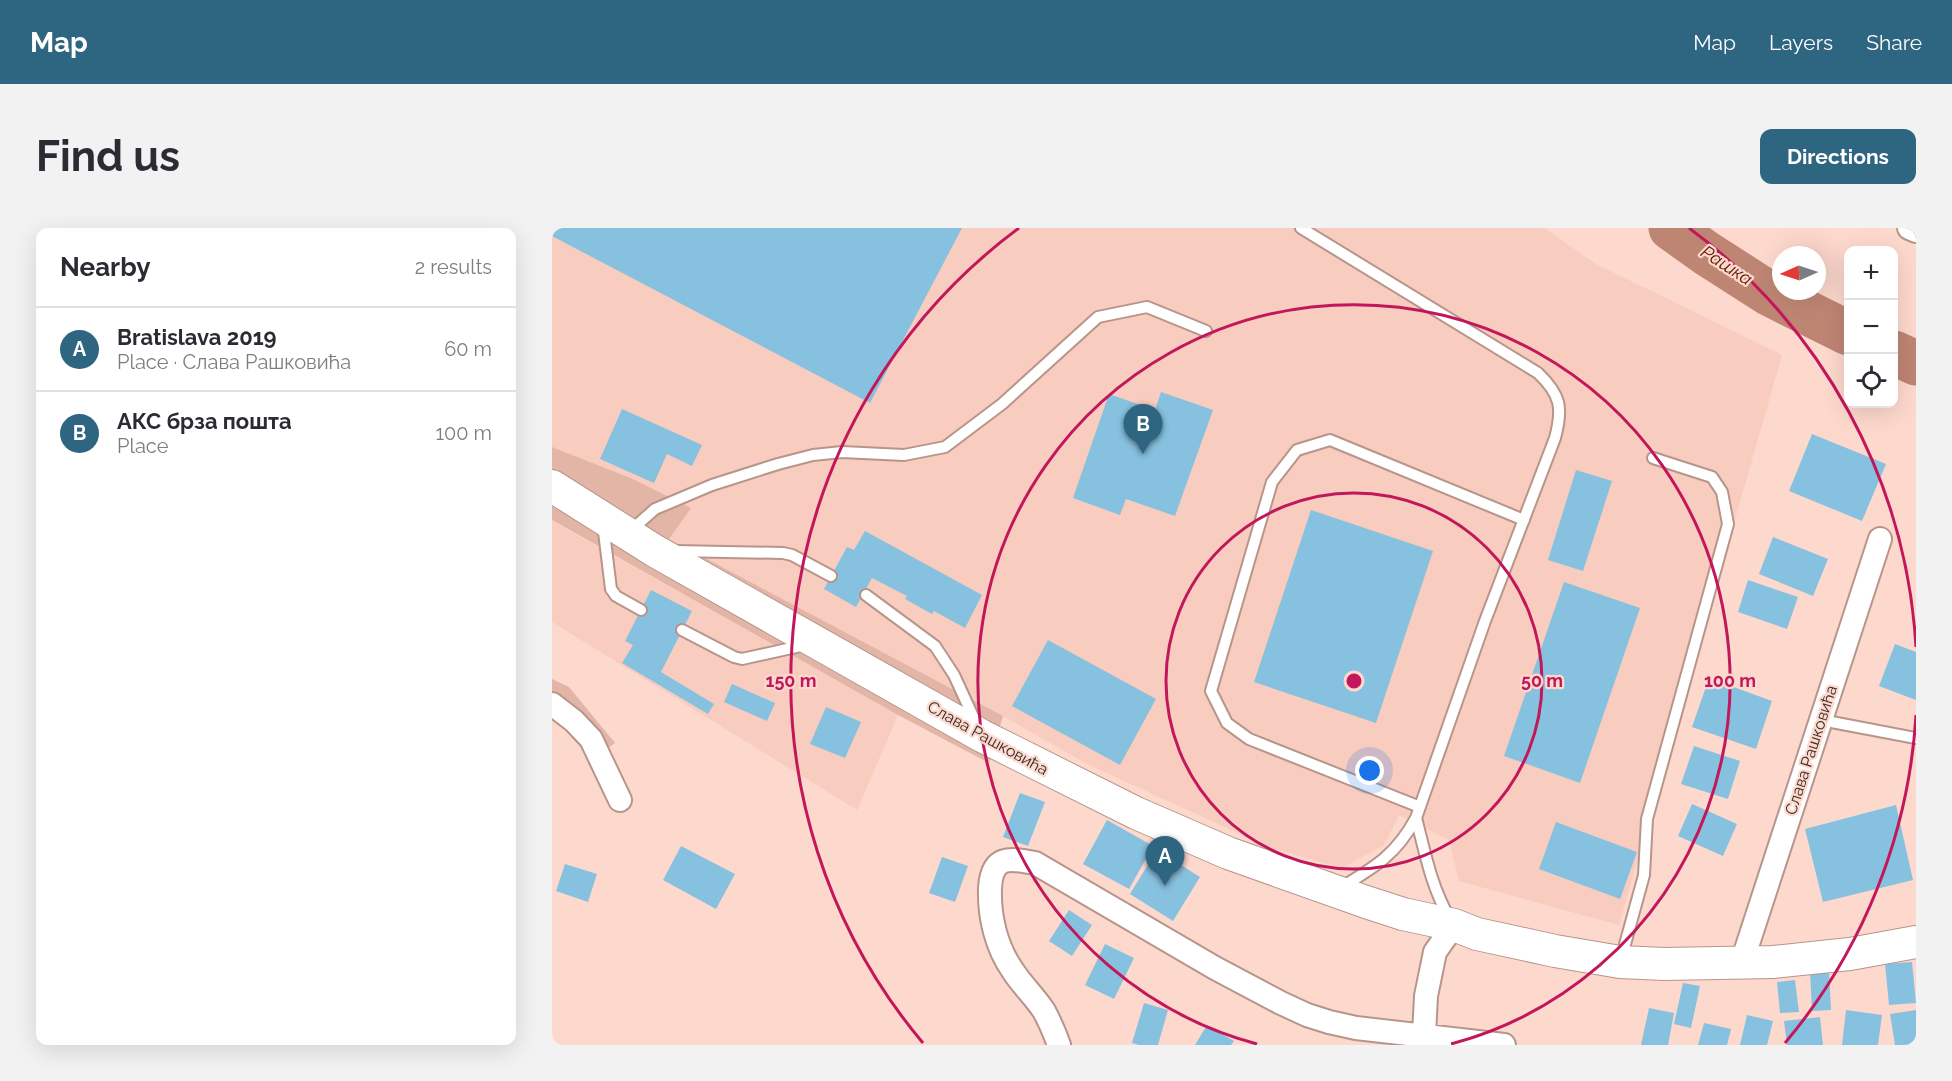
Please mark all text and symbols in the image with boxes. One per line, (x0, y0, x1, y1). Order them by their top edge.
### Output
text: Map (30, 26, 88, 59)
text: Map (1693, 30, 1736, 55)
text: Layers (1769, 30, 1833, 55)
text: Share (1866, 30, 1922, 55)
button: Directions (1760, 129, 1916, 184)
text: Find us (36, 132, 180, 181)
water label: Рашка (1697, 241, 1757, 289)
north arrow (1772, 246, 1826, 300)
map controls (1844, 246, 1898, 408)
button: + (1844, 246, 1898, 300)
text: Nearby (60, 252, 150, 282)
text: 2 results (415, 255, 492, 279)
button: − (1844, 300, 1898, 354)
text: Bratislava 2019 (117, 324, 276, 350)
text: A (73, 337, 86, 361)
text: 60 m (444, 337, 492, 361)
text: Place · Слава Рашковића (117, 350, 351, 374)
button: locate (1844, 354, 1898, 408)
pin: B (1124, 404, 1162, 454)
text: АКС брза пошта (117, 408, 292, 434)
text: B (73, 421, 86, 445)
text: 100 m (435, 421, 492, 445)
text: Place (117, 434, 168, 458)
text: 150 m (766, 670, 817, 691)
text: 50 m (1521, 670, 1563, 691)
text: 100 m (1704, 670, 1756, 691)
centre of rings (1344, 671, 1364, 691)
street label: Слава Рашковића (1781, 683, 1841, 817)
street label: Слава Рашковића (924, 697, 1052, 779)
your location (1355, 756, 1384, 785)
pin: A (1146, 836, 1184, 886)

